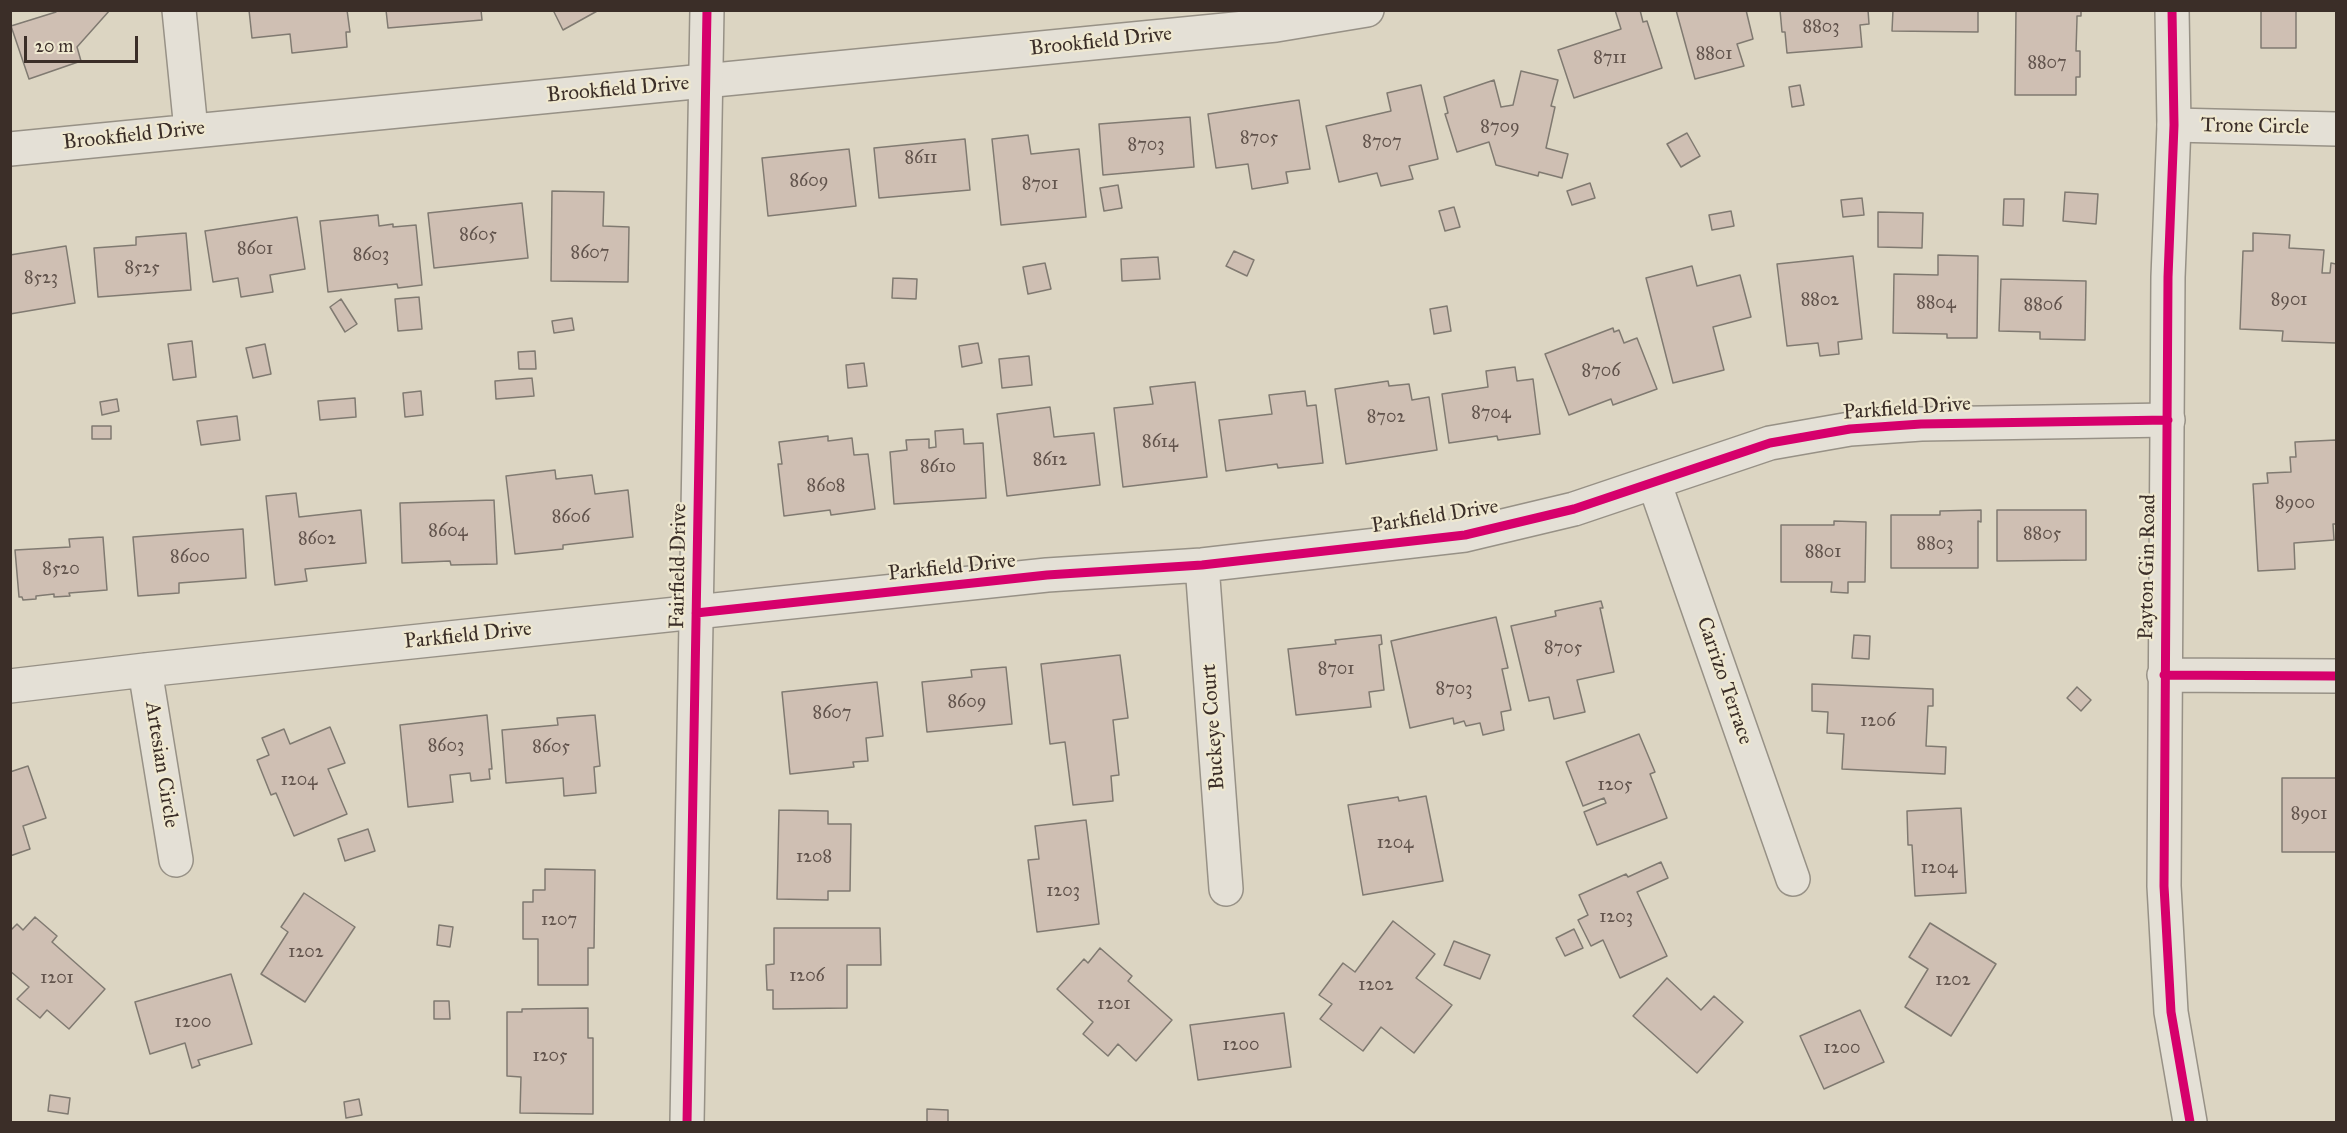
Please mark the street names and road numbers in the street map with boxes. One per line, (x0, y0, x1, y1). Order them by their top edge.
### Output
street label: Brookfield Drive (1029, 22, 1173, 62)
street label: Brookfield Drive (546, 71, 690, 109)
street label: Trone Circle (2201, 113, 2309, 141)
street label: Brookfield Drive (62, 116, 206, 156)
street label: Parkfield Drive (1842, 392, 1972, 426)
street label: Payton Gin Road (2134, 494, 2162, 640)
street label: Parkfield Drive (1370, 495, 1500, 539)
street label: Fairfield Drive (665, 503, 693, 629)
street label: Parkfield Drive (887, 549, 1017, 587)
street label: Carrizo Terrace (1690, 614, 1758, 748)
street label: Parkfield Drive (403, 617, 533, 655)
street label: Buckeye Court (1197, 663, 1231, 791)
street label: Artesian Circle (139, 700, 183, 830)

